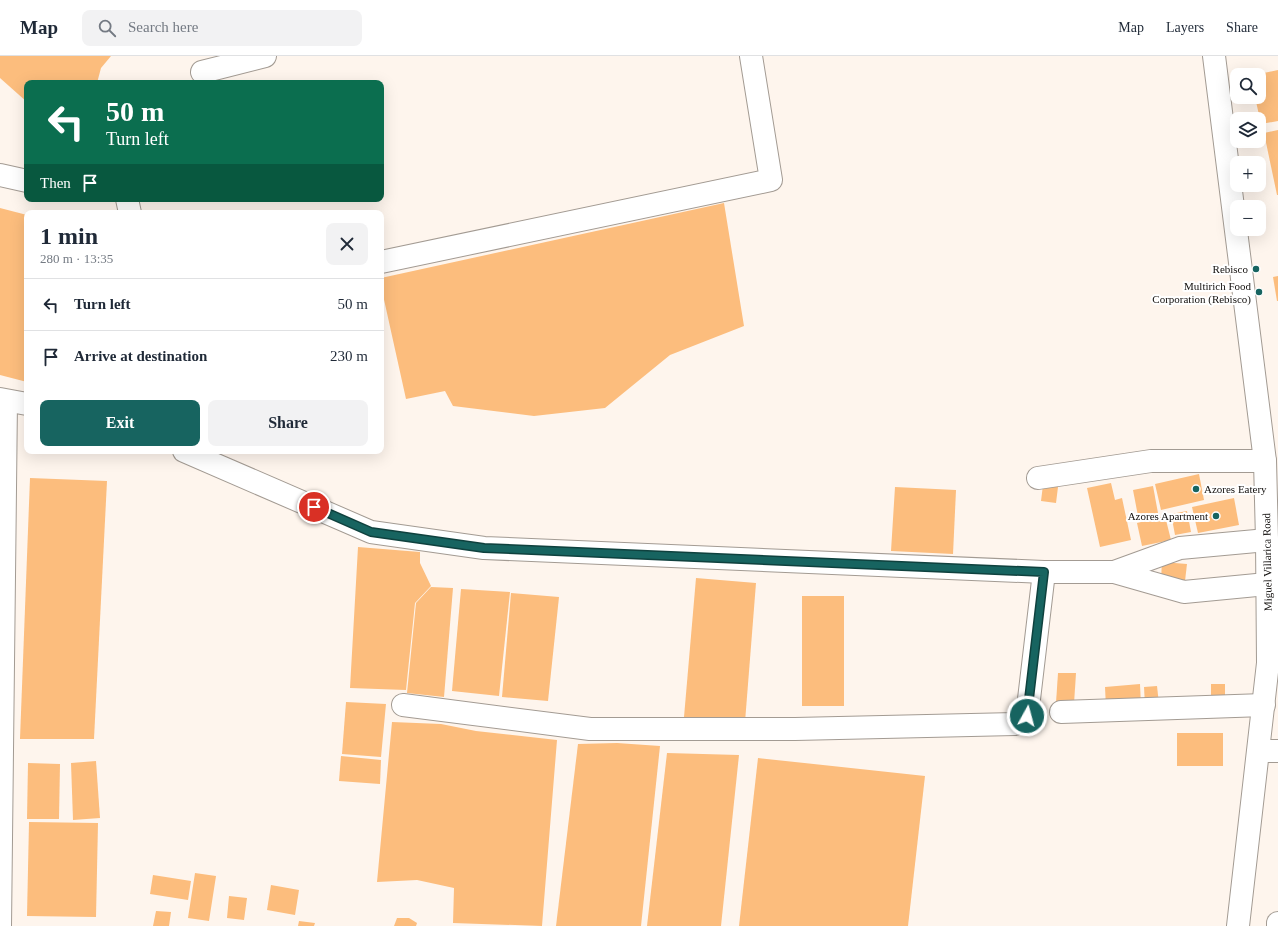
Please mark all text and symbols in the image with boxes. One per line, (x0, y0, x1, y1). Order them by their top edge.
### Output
search box (82, 10, 362, 46)
text: Map (20, 17, 58, 38)
icon: search (96, 17, 118, 39)
text: Search here (128, 19, 198, 35)
text: Map (1118, 20, 1144, 35)
text: Layers (1166, 20, 1204, 35)
text: Share (1226, 20, 1258, 35)
map controls (1230, 68, 1266, 236)
button: search (1230, 68, 1266, 104)
icon: left (40, 96, 92, 148)
text: 50 m (106, 96, 164, 127)
button: layers (1230, 112, 1266, 148)
text: Turn left (106, 129, 169, 149)
button: + (1230, 156, 1266, 192)
icon: arrive (79, 172, 101, 194)
text: Then (40, 175, 71, 191)
button: − (1230, 200, 1266, 236)
text: 1 min (40, 223, 98, 249)
button: close (326, 223, 368, 265)
text: 280 m · 13:35 (40, 251, 113, 266)
place label: Rebisco (1213, 263, 1248, 275)
marker: Rebisco (1251, 264, 1261, 274)
place label: Multirich Food Corporation (Rebisco) (1152, 280, 1251, 306)
marker: Multirich Food Corporation (Rebisco) (1254, 287, 1264, 297)
icon: left (40, 294, 62, 316)
text: Turn left (74, 296, 131, 312)
text: 50 m (338, 296, 368, 312)
icon: arrive (40, 346, 62, 368)
text: Arrive at destination (74, 348, 207, 364)
text: 230 m (330, 348, 368, 364)
button: Exit (40, 400, 200, 446)
button: Share (208, 400, 368, 446)
place label: Azores Eatery (1204, 483, 1267, 495)
marker: Azores Eatery (1191, 484, 1201, 494)
pin (297, 490, 331, 524)
icon: arrive (303, 496, 325, 518)
place label: Azores Apartment (1128, 510, 1208, 522)
marker: Azores Apartment (1211, 511, 1221, 521)
street label: Miguel Villarica Road (1260, 512, 1274, 611)
position arrow (1006, 695, 1048, 737)

